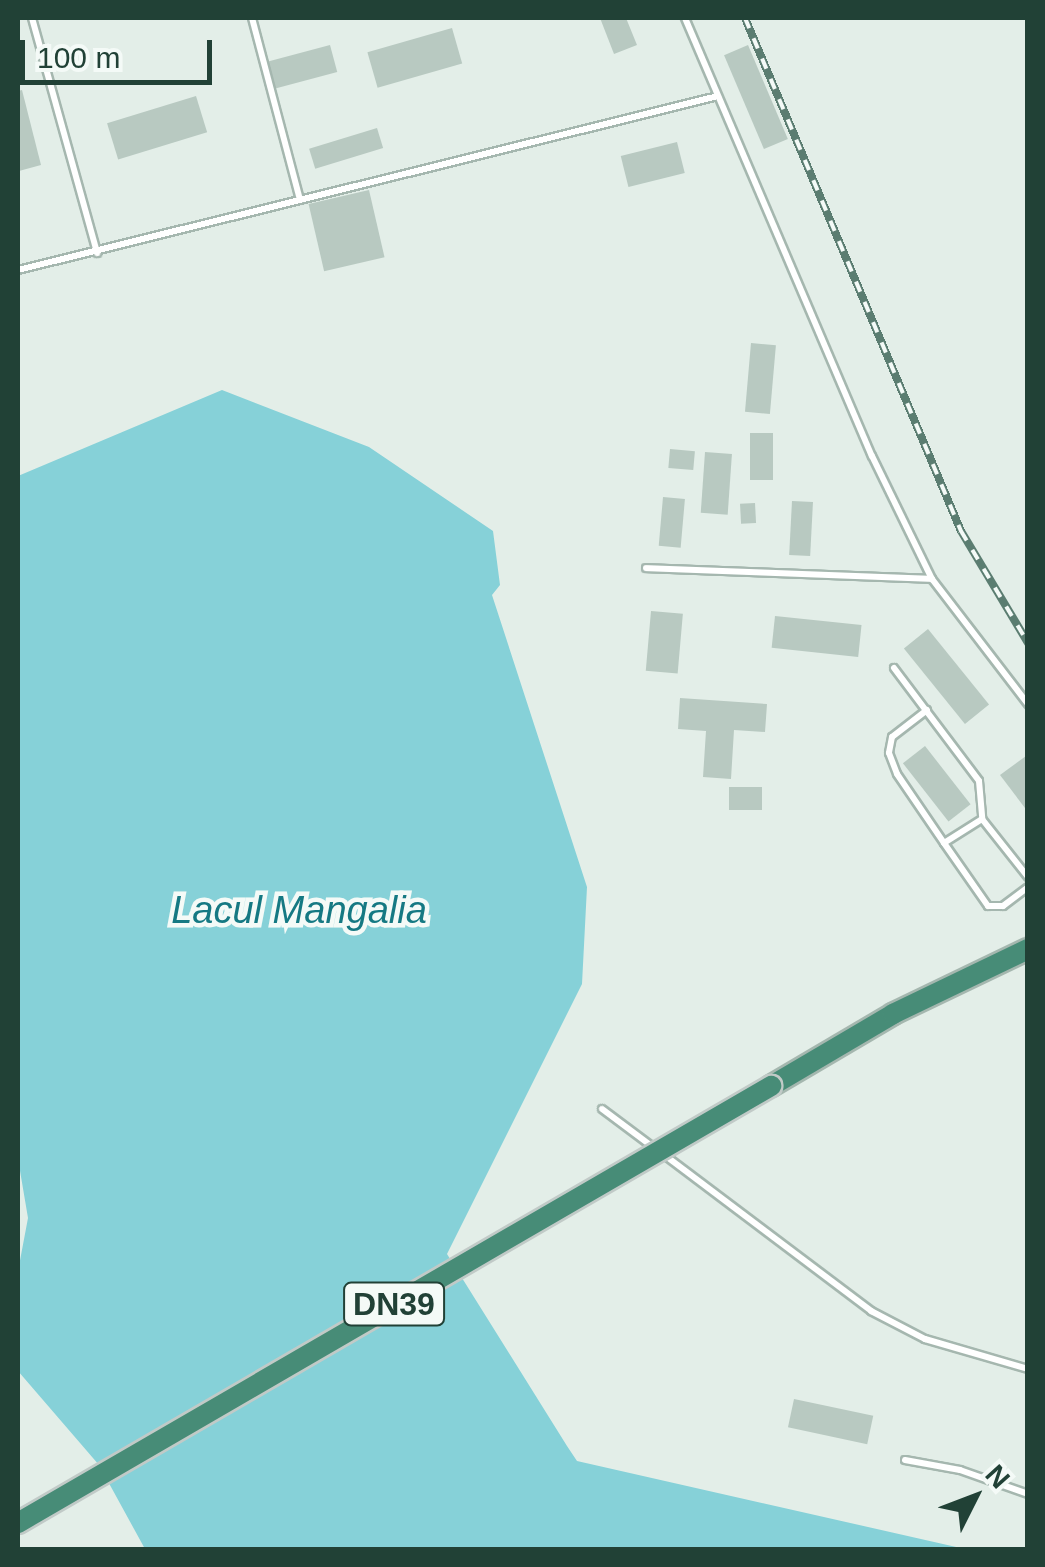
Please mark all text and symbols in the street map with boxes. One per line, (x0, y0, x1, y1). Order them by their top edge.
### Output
scale bar (25, 20, 218, 82)
text: 100 m (37, 41, 120, 74)
water label: Lacul Mangalia (171, 888, 427, 934)
road number: DN39 (342, 1277, 446, 1331)
north arrow (925, 1447, 1025, 1547)
text: N (979, 1459, 1016, 1494)

